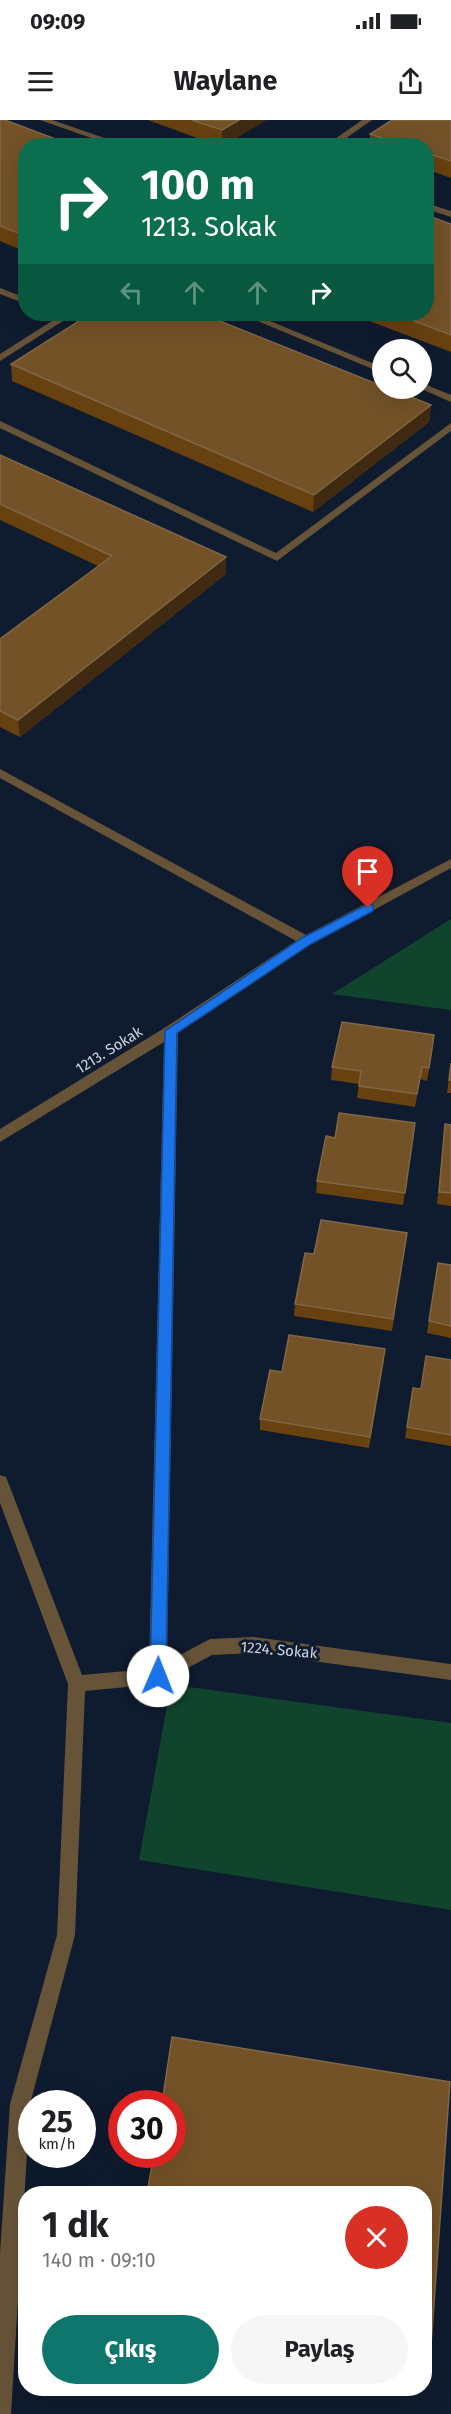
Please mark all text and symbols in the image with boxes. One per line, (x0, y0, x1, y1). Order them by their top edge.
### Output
text: 09:09 (30, 8, 85, 35)
icon: menu (24, 65, 57, 98)
text: Waylane (174, 65, 277, 97)
icon: share (394, 65, 427, 98)
text: 100 m (141, 160, 255, 210)
icon: right (42, 162, 120, 240)
text: 1213. Sokak (141, 211, 277, 243)
icon: left (115, 276, 148, 309)
icon: ahead (178, 276, 211, 309)
icon: ahead (241, 276, 274, 309)
icon: right (304, 276, 337, 309)
map controls (372, 339, 432, 399)
button: search (372, 339, 432, 399)
pin (342, 846, 393, 908)
icon: arrive (351, 855, 384, 888)
street label: 1213. Sokak (72, 1022, 146, 1078)
street label: 1224. Sokak (240, 1638, 318, 1662)
position arrow (126, 1644, 190, 1708)
speed limit sign: 30 (108, 2090, 186, 2168)
text: 25 (41, 2104, 73, 2140)
text: km/h (38, 2135, 76, 2153)
text: 1 dk (42, 2203, 109, 2247)
button: close (345, 2206, 408, 2269)
text: 140 m · 09:10 (42, 2248, 156, 2272)
button: Çıkış (42, 2315, 219, 2384)
button: Paylaş (231, 2315, 408, 2384)

